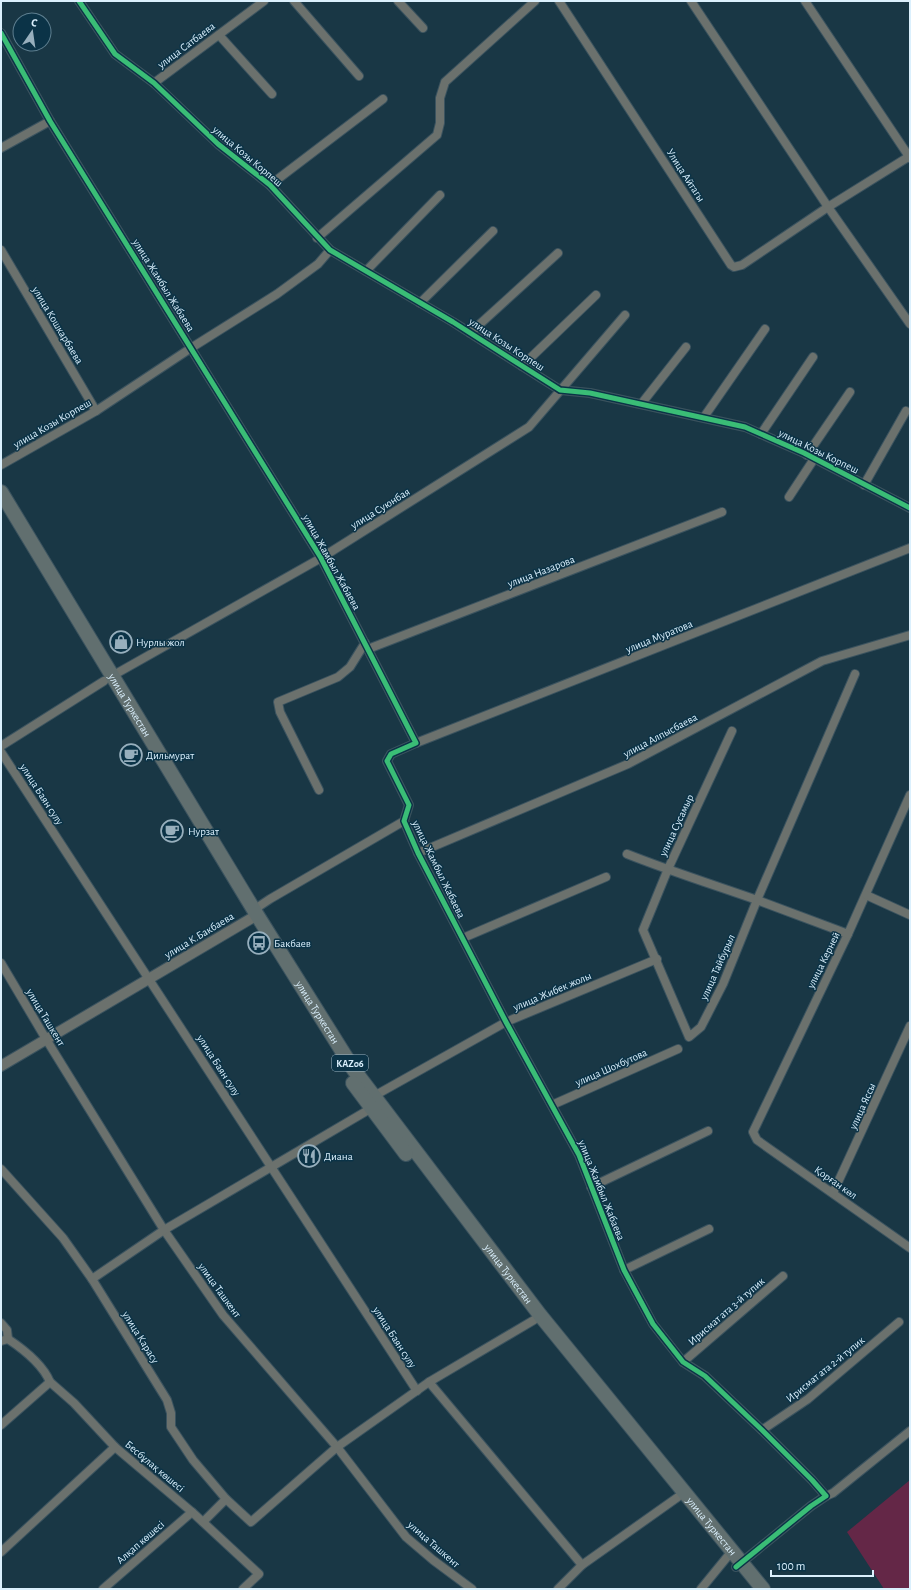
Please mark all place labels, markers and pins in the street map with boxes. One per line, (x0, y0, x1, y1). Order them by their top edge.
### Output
shop icon: Нурлы жол (108, 629, 134, 655)
place label: Нурлы жол (136, 637, 185, 648)
cafe icon: Дильмурат (118, 742, 144, 768)
place label: Дильмурат (146, 750, 194, 761)
cafe icon: Нурзат (159, 818, 185, 844)
place label: Нурзат (188, 826, 219, 837)
bus stop icon: Бакбаев (246, 930, 272, 956)
place label: Бакбаев (274, 938, 311, 949)
restaurant icon: Диана (296, 1143, 322, 1169)
place label: Диана (324, 1151, 353, 1162)

